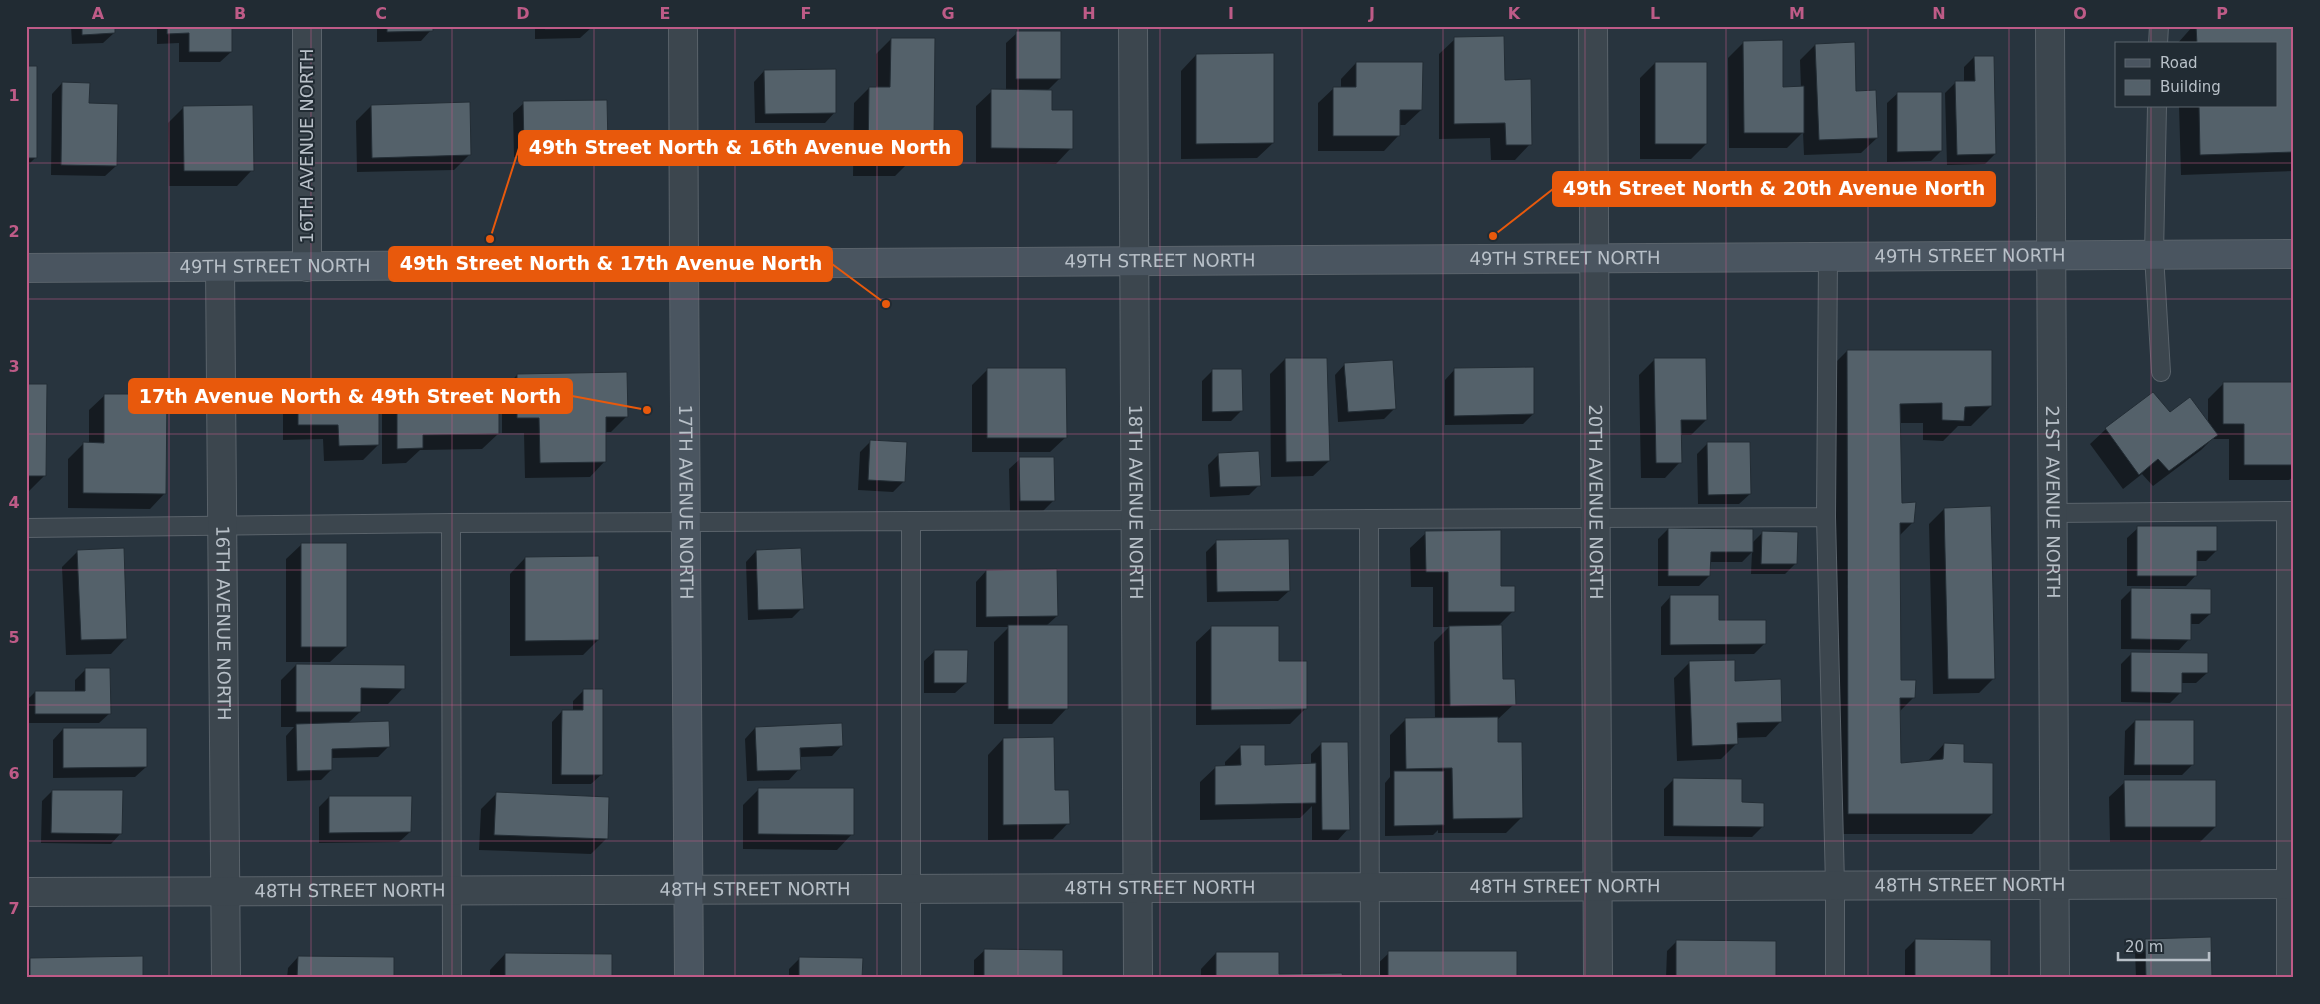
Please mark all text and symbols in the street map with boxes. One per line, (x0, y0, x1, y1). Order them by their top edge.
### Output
text: A (92, 4, 105, 23)
text: B (234, 4, 246, 23)
text: C (375, 4, 387, 23)
text: D (516, 4, 530, 23)
text: E (660, 4, 670, 23)
text: F (801, 4, 811, 23)
text: G (941, 4, 955, 23)
text: H (1082, 4, 1096, 23)
text: I (1228, 4, 1234, 23)
text: J (1368, 4, 1375, 23)
text: K (1508, 4, 1521, 23)
text: L (1650, 4, 1660, 23)
text: M (1789, 4, 1805, 23)
text: N (1932, 4, 1946, 23)
text: O (2073, 4, 2087, 23)
text: P (2216, 4, 2228, 23)
legend (2115, 42, 2278, 108)
street label: 16TH AVENUE NORTH (296, 48, 317, 244)
text: Road (2160, 54, 2198, 72)
text: Building (2160, 78, 2221, 96)
text: 1 (8, 86, 20, 105)
callout: 49th Street North & 16th Avenue North (519, 131, 962, 165)
text: 49th Street North & 16th Avenue North (529, 136, 951, 158)
callout: 49th Street North & 20th Avenue North (1553, 172, 1995, 206)
text: 49th Street North & 20th Avenue North (1563, 177, 1985, 199)
text: 2 (8, 222, 20, 241)
street label: 49TH STREET NORTH (1874, 244, 2066, 267)
callout: 49th Street North & 17th Avenue North (389, 247, 832, 281)
street label: 49TH STREET NORTH (1469, 247, 1661, 269)
street label: 49TH STREET NORTH (1064, 249, 1256, 272)
text: 49th Street North & 17th Avenue North (400, 252, 822, 274)
street label: 49TH STREET NORTH (179, 255, 371, 277)
text: 3 (8, 357, 20, 376)
callout: 17th Avenue North & 49th Street North (129, 379, 572, 413)
text: 17th Avenue North & 49th Street North (139, 385, 561, 407)
street label: 17TH AVENUE NORTH (675, 404, 697, 600)
street label: 18TH AVENUE NORTH (1125, 404, 1147, 600)
street label: 20TH AVENUE NORTH (1585, 404, 1607, 600)
street label: 21ST AVENUE NORTH (2042, 405, 2064, 599)
text: 4 (8, 493, 20, 512)
street label: 16TH AVENUE NORTH (212, 525, 235, 721)
text: 5 (8, 628, 20, 647)
text: 6 (8, 764, 20, 783)
street label: 48TH STREET NORTH (1874, 874, 2066, 895)
street label: 48TH STREET NORTH (1469, 875, 1661, 897)
street label: 48TH STREET NORTH (1064, 877, 1256, 898)
street label: 48TH STREET NORTH (659, 878, 851, 900)
street label: 48TH STREET NORTH (254, 880, 446, 901)
text: 7 (8, 899, 20, 918)
scale bar (2118, 929, 2209, 961)
text: 20 m (2125, 938, 2163, 956)

